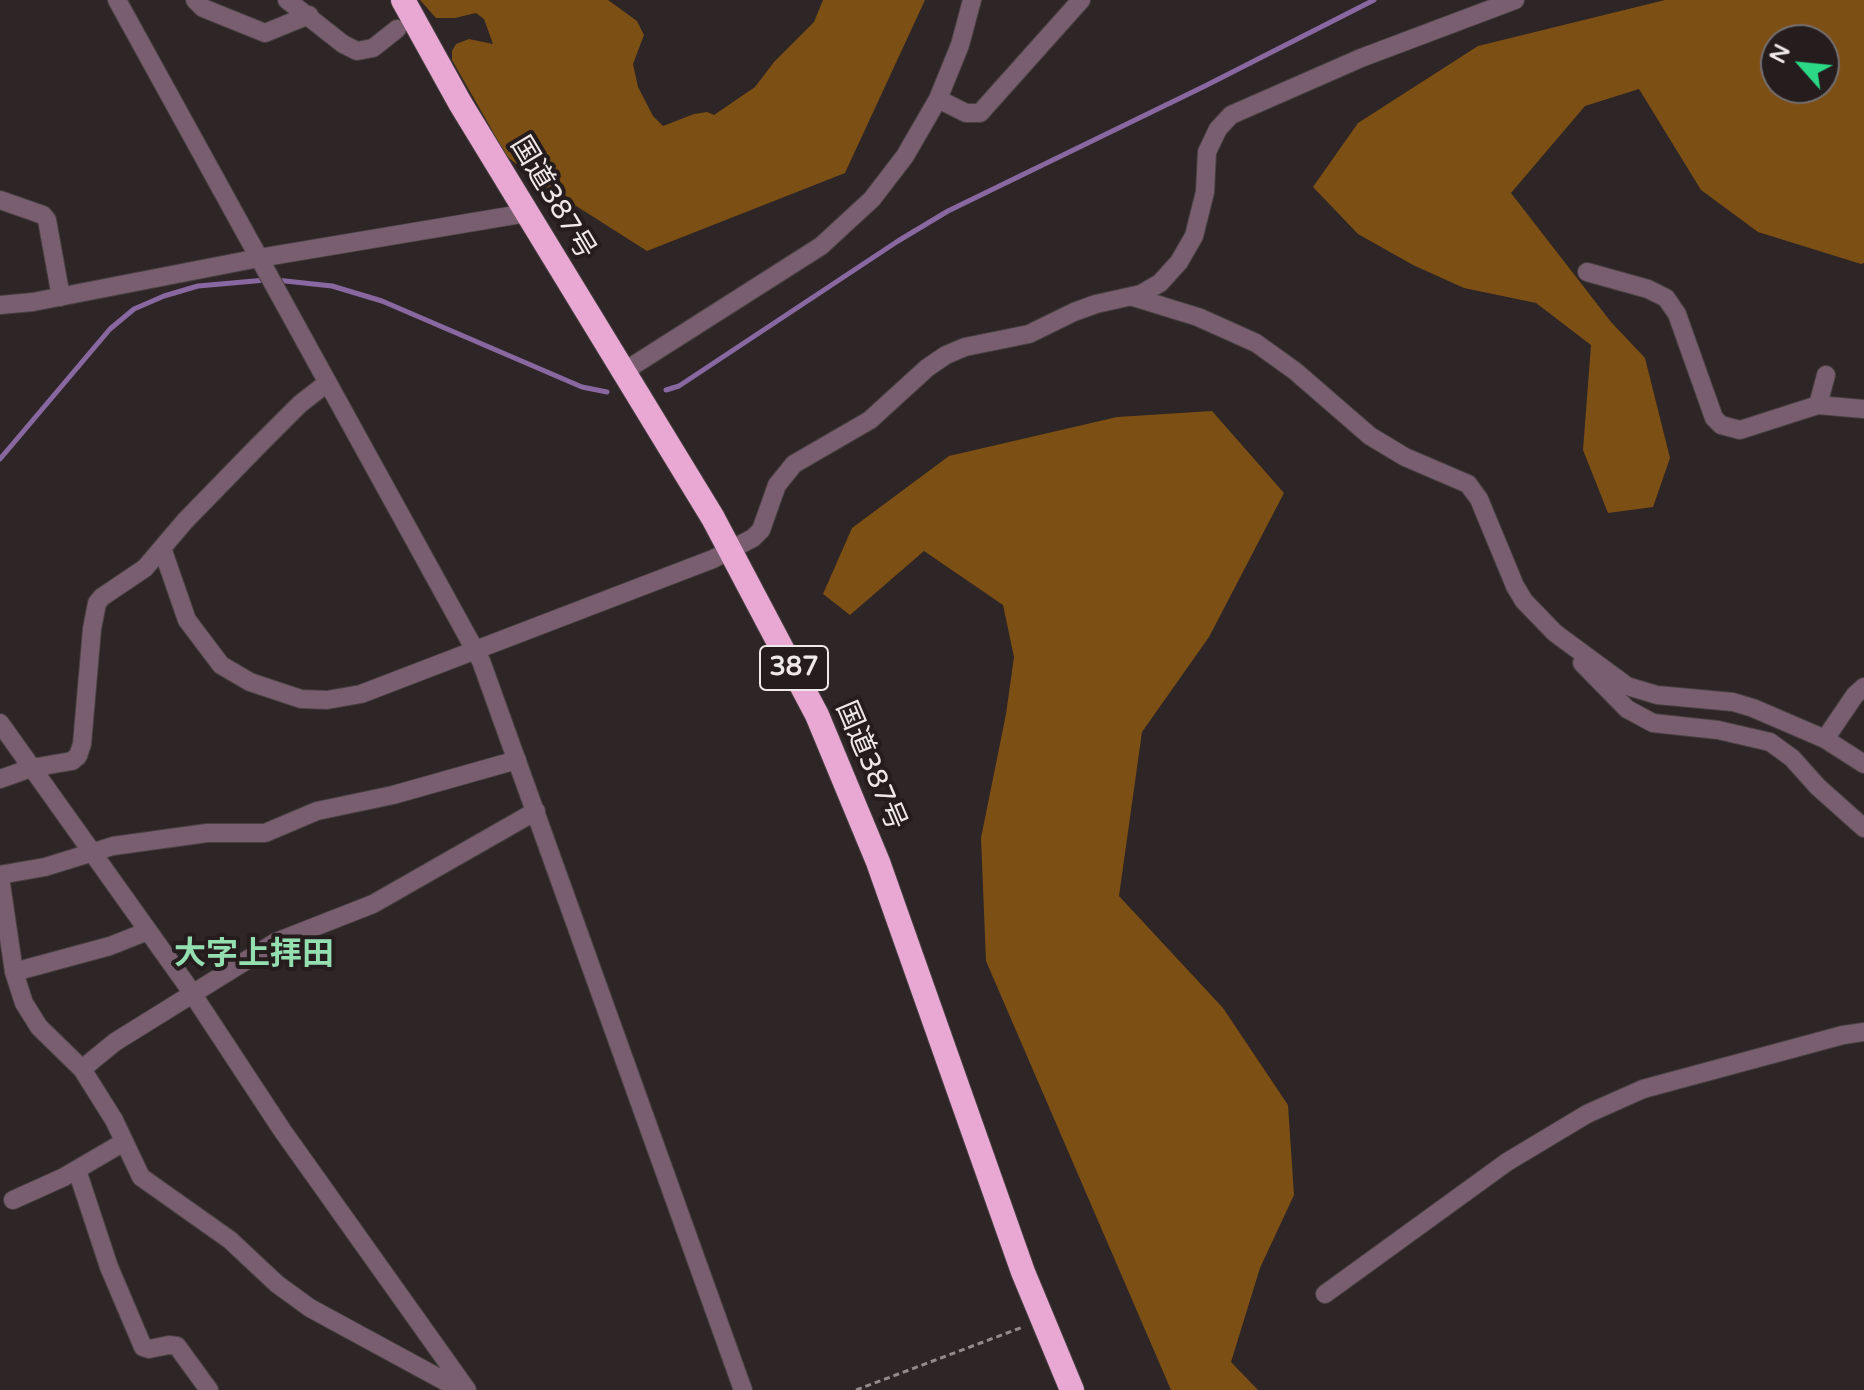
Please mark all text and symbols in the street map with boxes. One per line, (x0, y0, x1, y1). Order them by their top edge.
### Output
north arrow (1760, 24, 1840, 104)
text: N (1765, 40, 1796, 68)
street label: 国道387号 (502, 131, 602, 265)
road number: 387 (760, 646, 828, 690)
street label: 国道387号 (828, 696, 912, 836)
district label: 大字上拝田 (174, 937, 334, 975)

